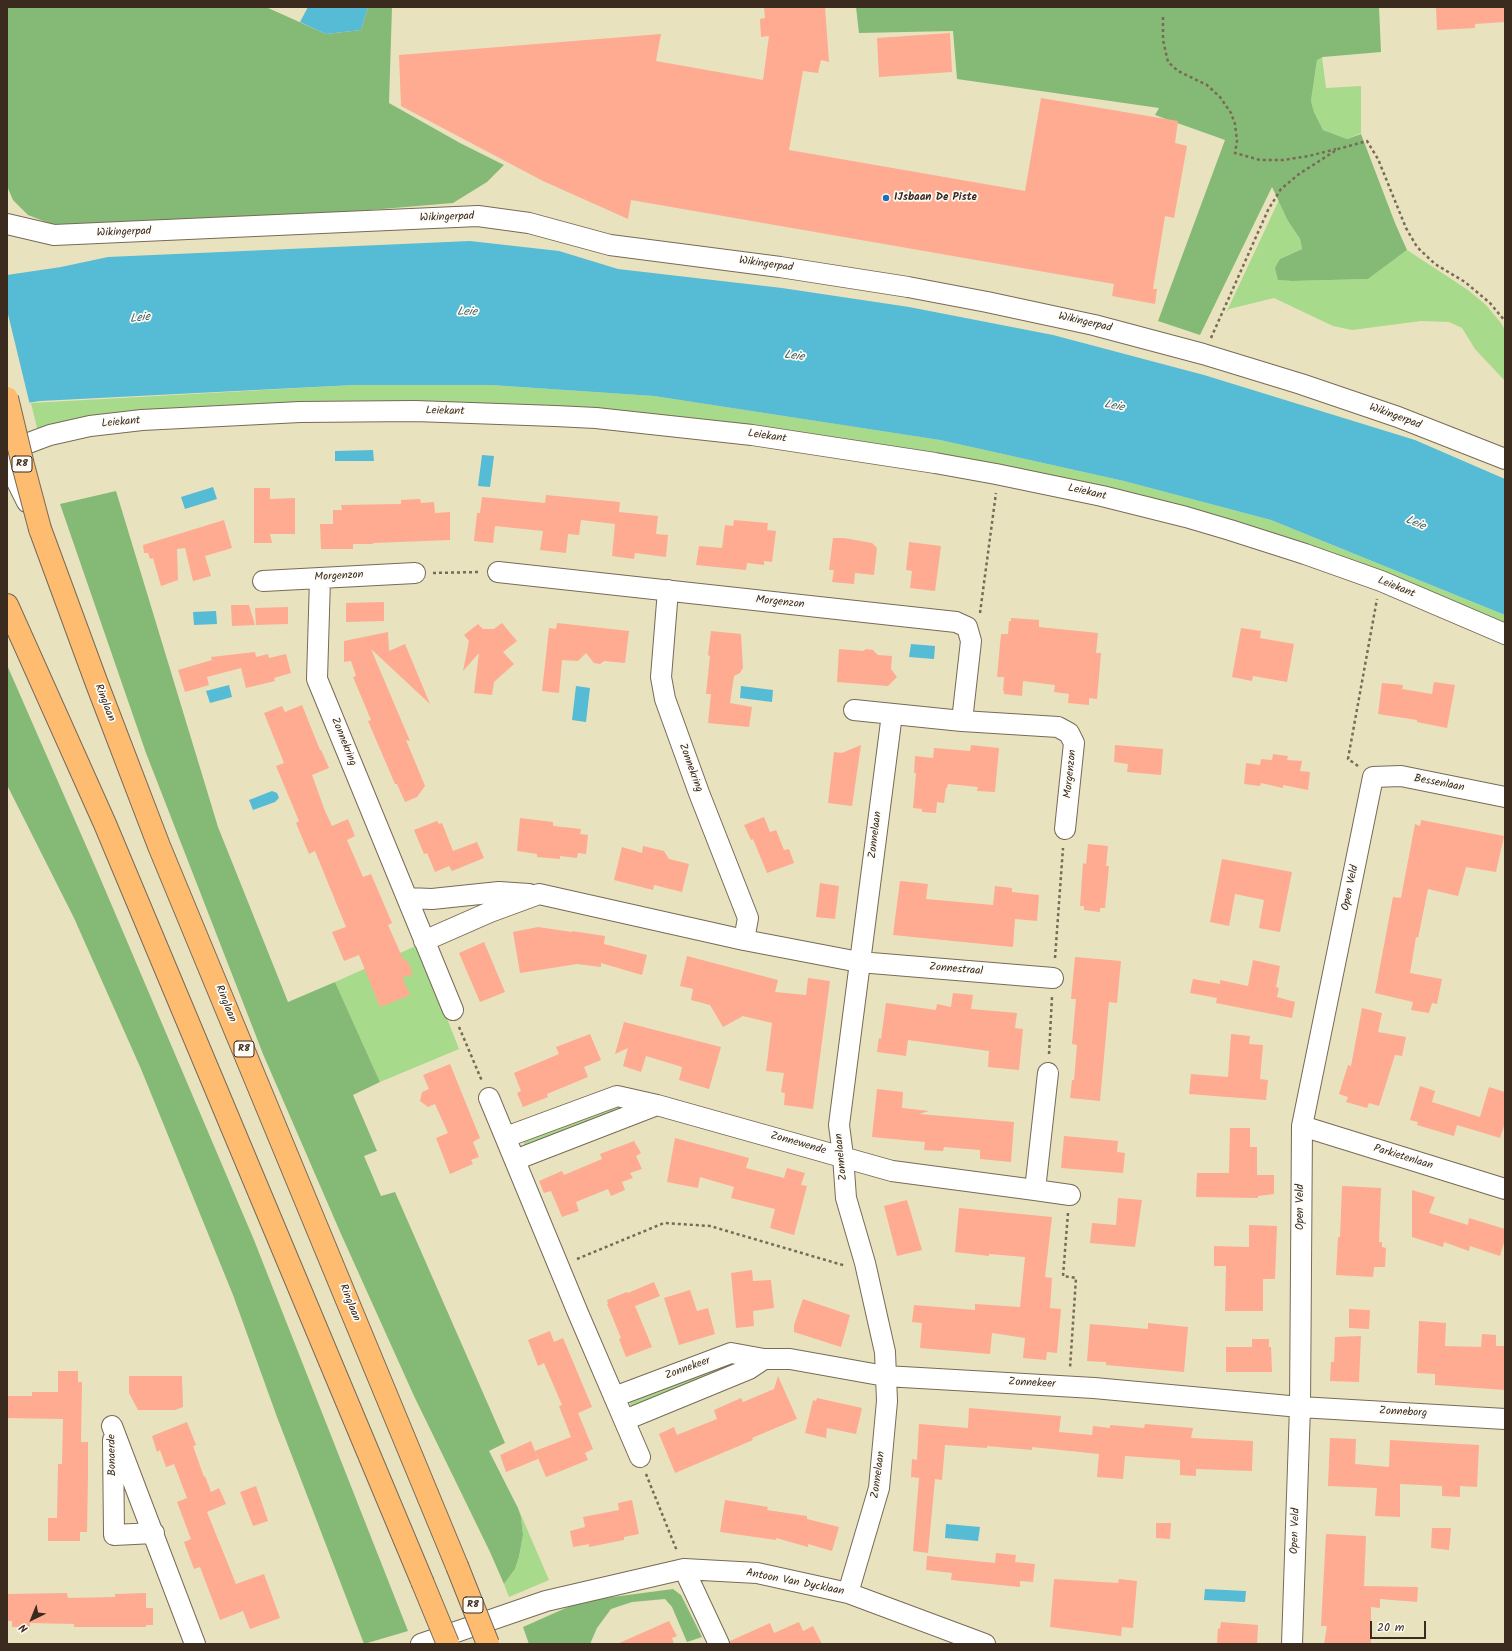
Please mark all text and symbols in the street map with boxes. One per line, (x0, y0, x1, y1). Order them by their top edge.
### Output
place label: IJsbaan De Piste (894, 191, 977, 205)
marker: IJsbaan De Piste (881, 193, 891, 203)
street label: Wikingerpad (419, 210, 475, 226)
street label: Wikingerpad (96, 225, 152, 241)
street label: Wikingerpad (738, 255, 794, 275)
water label: Leie (457, 306, 477, 320)
street label: Wikingerpad (1057, 310, 1113, 336)
water label: Leie (129, 311, 151, 327)
water label: Leie (783, 349, 805, 365)
water label: Leie (1103, 398, 1125, 416)
street label: Wikingerpad (1367, 401, 1423, 433)
street label: Leiekant (425, 405, 465, 419)
street label: Leiekant (101, 415, 141, 431)
street label: Leiekant (747, 428, 787, 446)
road number: R8 (12, 456, 32, 472)
street label: Leiekant (1067, 482, 1107, 504)
water label: Leie (1403, 513, 1427, 535)
street label: Morgenzon (314, 569, 364, 585)
street label: Leiekant (1375, 575, 1417, 601)
street label: Morgenzon (755, 594, 805, 612)
street label: Ringlaan (91, 682, 117, 724)
street label: Zonnekring (327, 716, 359, 768)
street label: Zonnekring (675, 742, 705, 794)
street label: Morgenzon (1062, 749, 1080, 799)
street label: Bessenlaan (1413, 773, 1465, 795)
street label: Zonnelaan (867, 811, 885, 859)
street label: Open Veld (1340, 864, 1362, 912)
street label: Zonnestraal (928, 961, 984, 979)
street label: Ringlaan (212, 983, 238, 1025)
road number: R8 (234, 1041, 254, 1057)
street label: Zonnewende (769, 1130, 827, 1158)
street label: Zonnelaan (833, 1133, 851, 1181)
street label: Parkietenlaan (1372, 1143, 1434, 1173)
street label: Open Veld (1294, 1184, 1308, 1230)
street label: Ringlaan (336, 1282, 362, 1324)
street label: Zonnekeer (664, 1355, 712, 1383)
street label: Zonnekeer (1008, 1376, 1056, 1392)
street label: Zonneborg (1379, 1405, 1427, 1421)
street label: Bonaerde (106, 1434, 120, 1476)
street label: Zonnelaan (869, 1451, 889, 1499)
street label: Open Veld (1289, 1508, 1303, 1554)
street label: Antoon Van Dycklaan (745, 1567, 845, 1599)
road number: R8 (463, 1597, 483, 1613)
north arrow (12, 1599, 52, 1639)
scale bar (1372, 1613, 1428, 1639)
text: 20 m (1377, 1618, 1404, 1637)
text: N (15, 1619, 33, 1637)

